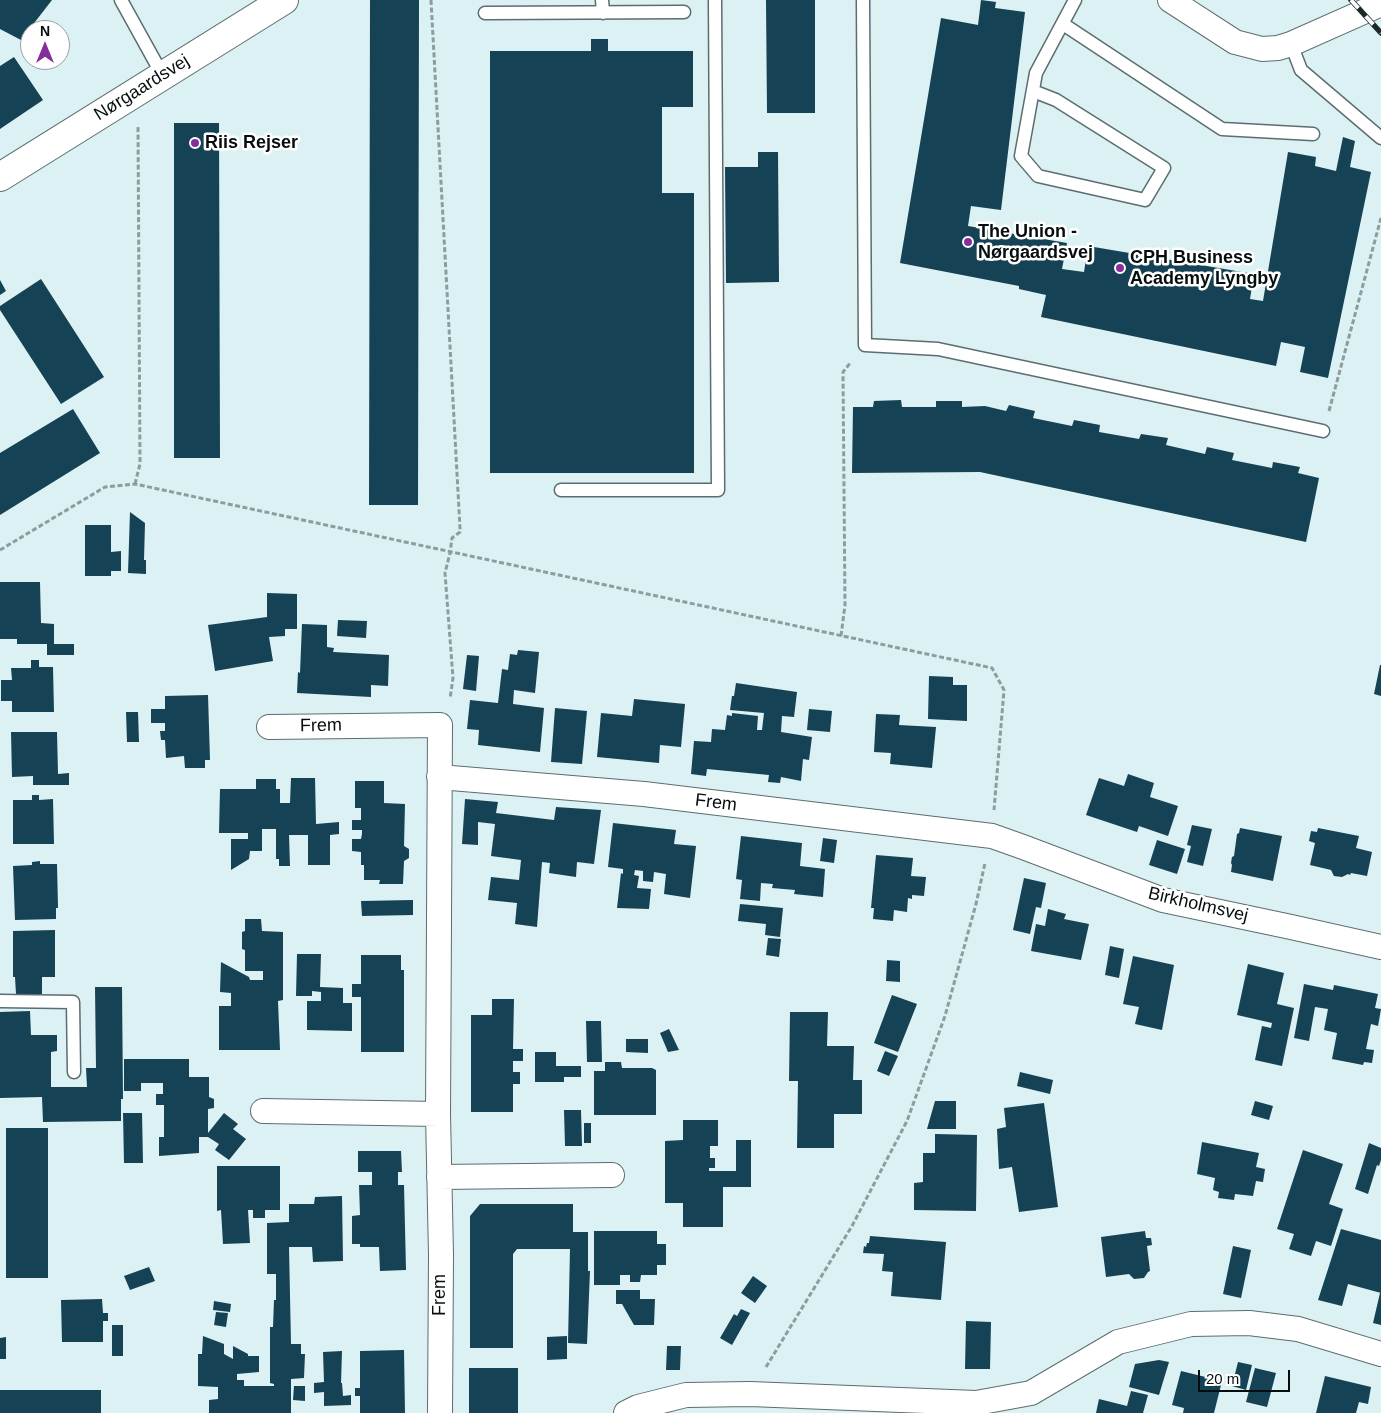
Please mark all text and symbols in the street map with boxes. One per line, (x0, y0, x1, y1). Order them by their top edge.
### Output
north arrow (20, 20, 70, 70)
text: N (40, 23, 50, 39)
street label: Nørgaardsvej (90, 50, 194, 126)
place label: Riis Rejser (205, 132, 298, 154)
marker: Riis Rejser (189, 137, 201, 149)
place label: The Union - Nørgaardsvej (978, 221, 1093, 264)
marker: The Union - Nørgaardsvej (962, 236, 974, 248)
place label: CPH Business Academy Lyngby (1130, 247, 1278, 290)
marker: CPH Business Academy Lyngby (1114, 262, 1126, 274)
street label: Frem (300, 715, 342, 737)
street label: Frem (694, 790, 738, 816)
street label: Birkholmsvej (1146, 883, 1250, 927)
street label: Frem (429, 1274, 451, 1316)
scale bar (1201, 1360, 1294, 1392)
text: 20 m (1206, 1370, 1239, 1387)

